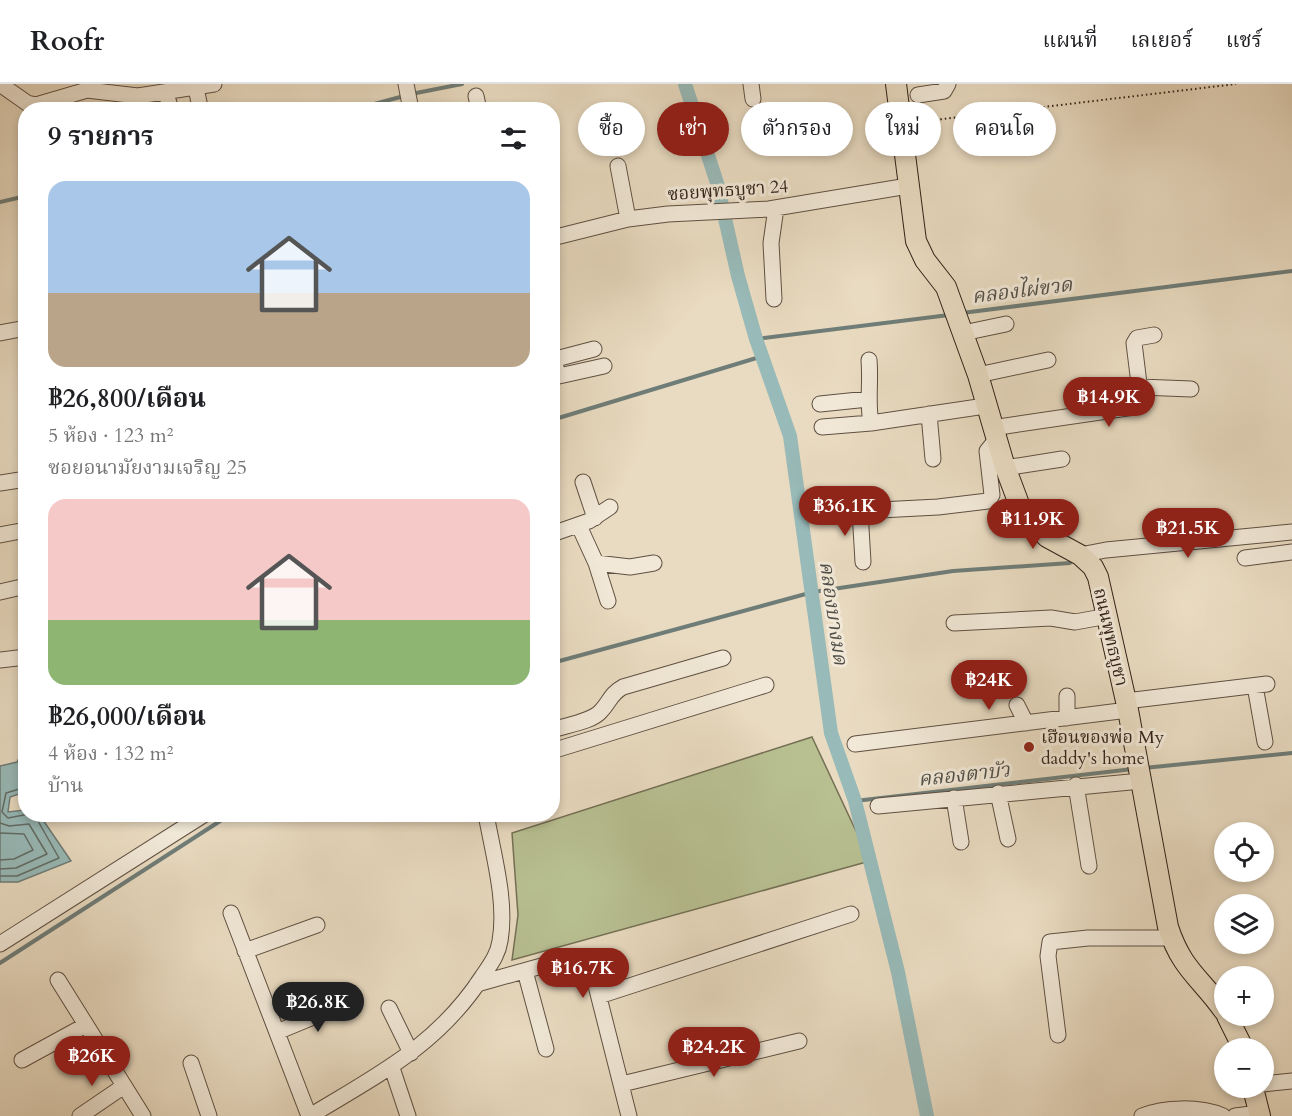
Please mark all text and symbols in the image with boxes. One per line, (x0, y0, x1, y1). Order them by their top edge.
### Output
text: Roofr (30, 22, 104, 60)
text: แผนที่ (1043, 26, 1098, 55)
text: เลเยอร์ (1131, 26, 1193, 55)
text: แชร์ (1226, 26, 1262, 55)
chip: ซื้อ (578, 102, 645, 156)
chip: เช่า (657, 102, 729, 156)
chip: ตัวกรอง (741, 102, 853, 156)
chip: ใหม่ (865, 102, 941, 156)
chip: คอนโด (953, 102, 1056, 156)
text: 9 รายการ (48, 119, 154, 154)
icon: filters (497, 122, 530, 155)
street label: ซอยพุทธบูชา 24 (667, 174, 789, 207)
icon: home (235, 220, 343, 328)
water label: คลองไผ่ขวด (970, 270, 1075, 310)
pin: ฿14.9K (1060, 377, 1158, 428)
text: ฿26,800/เดือน (48, 381, 206, 416)
text: ฿14.9K (1077, 383, 1141, 410)
text: 5 ห้อง · 123 m² (48, 422, 173, 449)
text: ซอยอนามัยงามเจริญ 25 (48, 454, 247, 481)
pin: ฿36.1K (796, 486, 894, 537)
text: ฿36.1K (813, 492, 877, 519)
pin: ฿11.9K (984, 499, 1082, 550)
text: ฿11.9K (1001, 505, 1065, 532)
pin: ฿21.5K (1139, 508, 1237, 559)
text: ฿21.5K (1156, 514, 1220, 541)
icon: home (235, 538, 343, 646)
water label: คลองบางมด (813, 559, 854, 668)
street label: ถนนพุทธบูชา (1087, 585, 1134, 689)
pin: ฿24K (953, 660, 1025, 711)
text: ฿24K (965, 666, 1013, 693)
text: ฿26,000/เดือน (48, 699, 206, 734)
place label: เฮือนของพ่อ My daddy's home (1041, 725, 1165, 771)
text: 4 ห้อง · 132 m² (48, 740, 173, 767)
marker: เฮือนของพ่อ My daddy's home (1022, 740, 1036, 754)
water label: คลองตาบัว (917, 756, 1012, 793)
text: บ้าน (48, 772, 84, 799)
map controls (1214, 822, 1274, 1098)
button: locate (1214, 822, 1274, 882)
button: layers (1214, 894, 1274, 954)
pin: ฿16.7K (534, 948, 632, 999)
text: ฿16.7K (551, 954, 615, 981)
button: + (1214, 966, 1274, 1026)
pin: ฿26.8K (269, 982, 367, 1033)
text: ฿26.8K (286, 988, 350, 1015)
pin: ฿24.2K (665, 1027, 763, 1078)
text: ฿24.2K (682, 1033, 746, 1060)
pin: ฿26K (56, 1036, 128, 1087)
button: − (1214, 1038, 1274, 1098)
text: ฿26K (68, 1042, 116, 1069)

